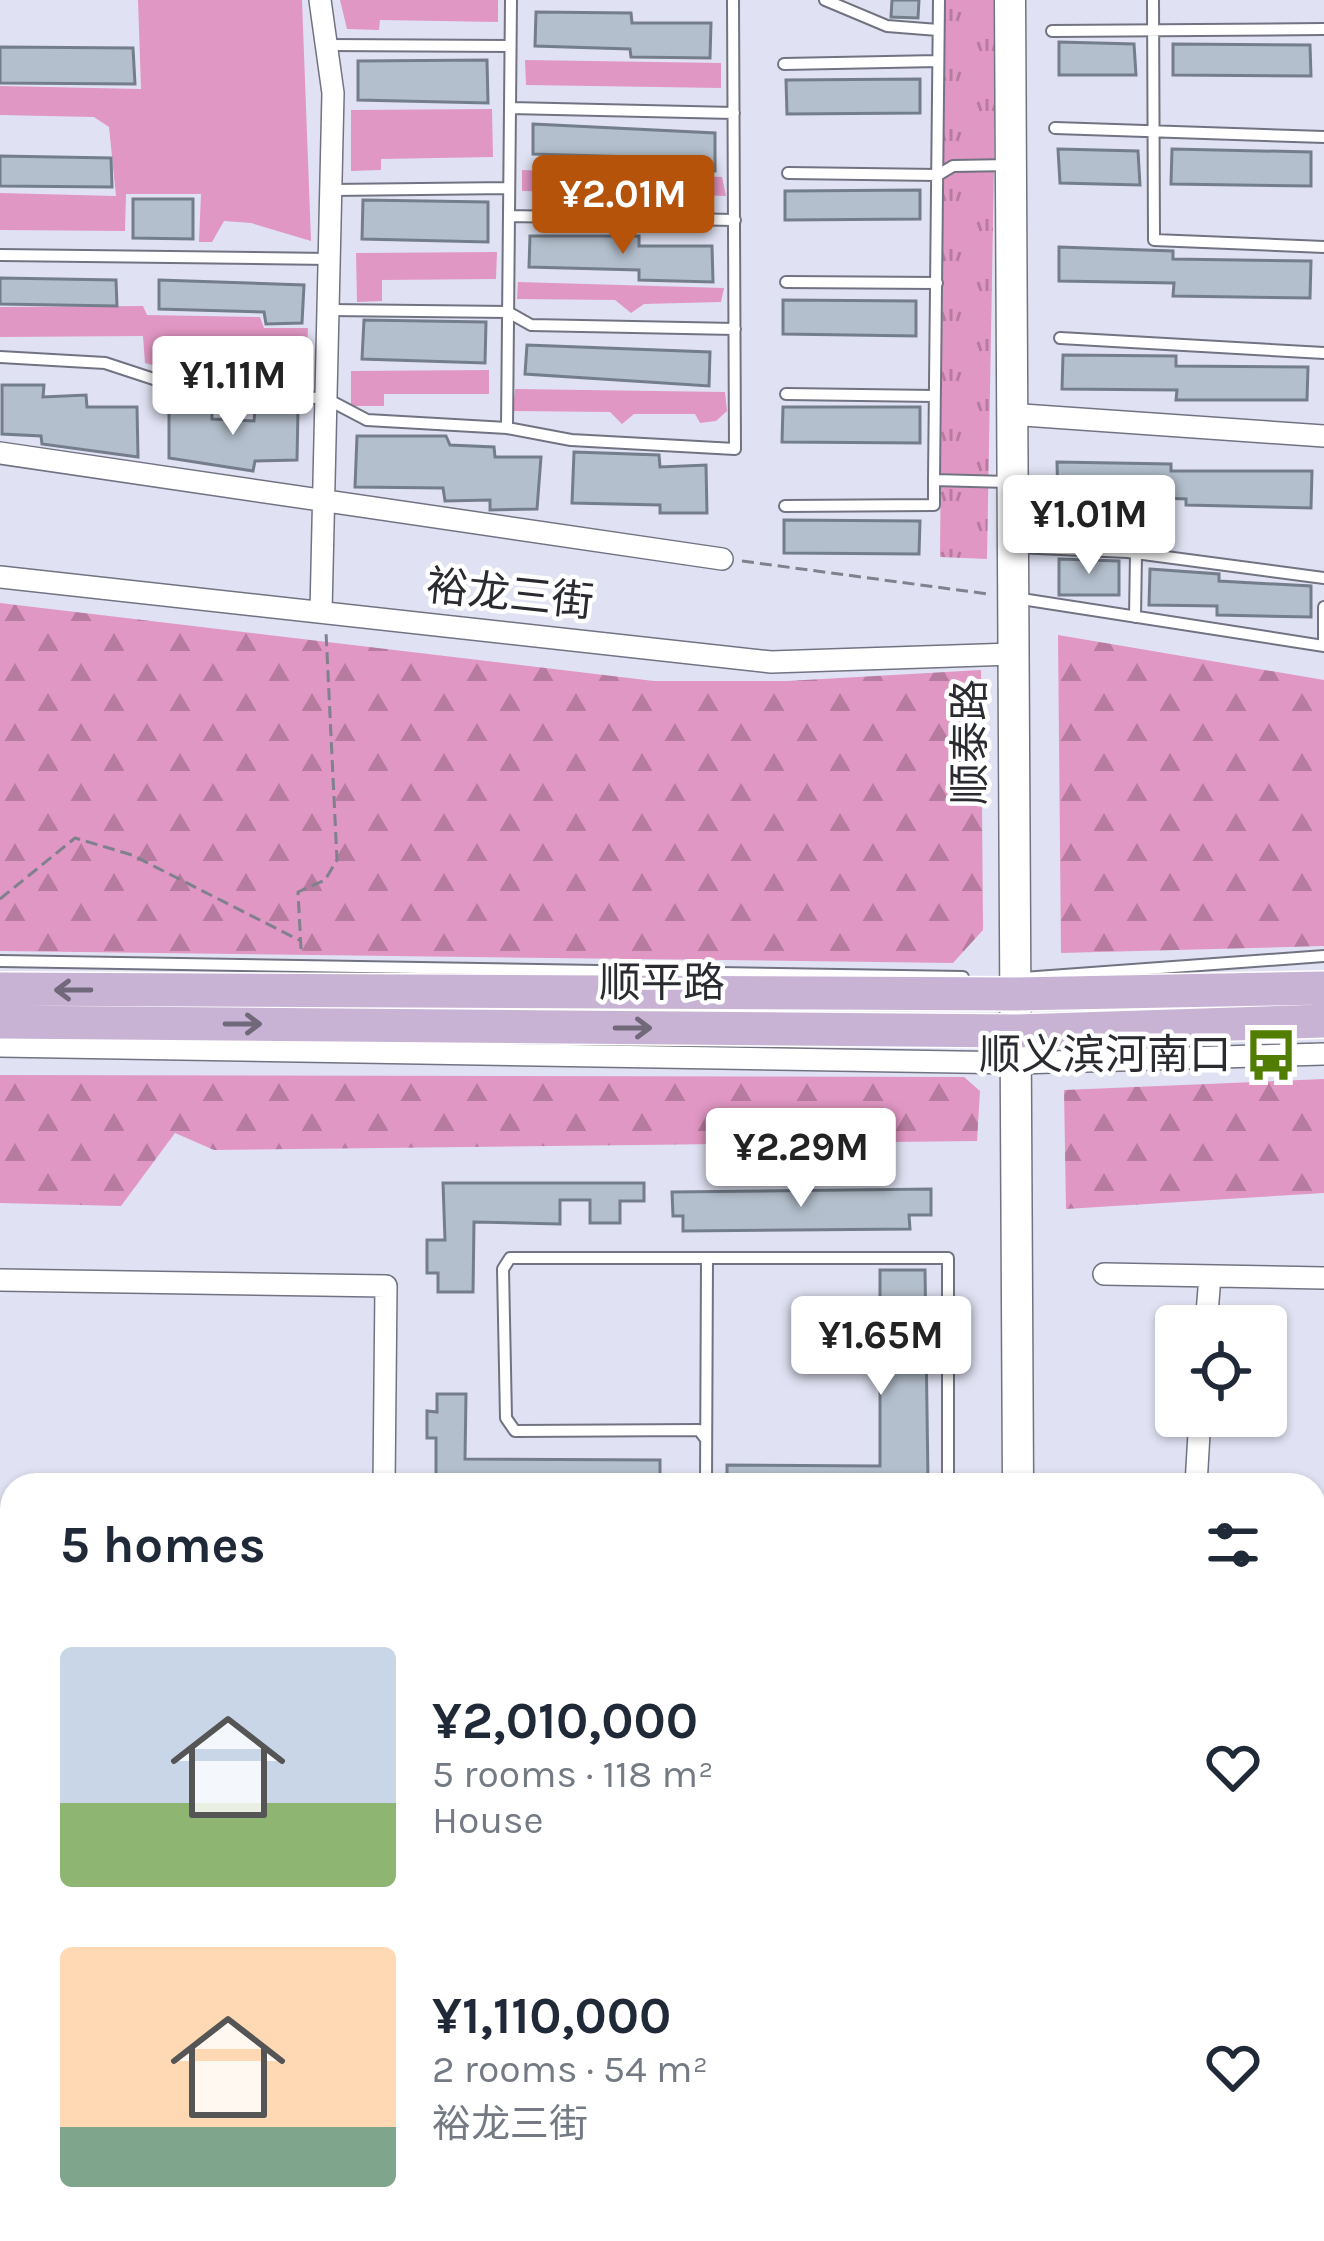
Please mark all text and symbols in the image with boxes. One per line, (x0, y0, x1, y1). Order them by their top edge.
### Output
pin: ¥2.01M (525, 155, 721, 257)
text: ¥2.01M (559, 171, 687, 217)
pin: ¥1.11M (135, 336, 331, 438)
text: ¥1.11M (179, 352, 287, 398)
pin: ¥1.01M (991, 475, 1187, 577)
text: ¥1.01M (1030, 491, 1148, 537)
street label: 裕龙三街 (424, 560, 596, 628)
street label: 顺泰路 (945, 679, 995, 805)
street label: 顺平路 (599, 958, 725, 1008)
one-way arrow (54, 979, 93, 1001)
one-way arrow (223, 1013, 262, 1036)
one-way arrow (613, 1017, 652, 1039)
bus stop icon: 顺义滨河南口 (1242, 1026, 1300, 1084)
place label: 顺义滨河南口 (979, 1030, 1231, 1080)
pin: ¥2.29M (703, 1108, 899, 1210)
text: ¥2.29M (733, 1124, 869, 1170)
pin: ¥1.65M (783, 1296, 979, 1398)
map controls (1155, 1305, 1287, 1437)
button: locate (1155, 1305, 1287, 1437)
text: ¥1.65M (818, 1312, 944, 1358)
icon: filters (1200, 1512, 1266, 1578)
text: 5 homes (60, 1515, 266, 1575)
text: ¥2,010,000 (432, 1691, 698, 1751)
icon: home (156, 1695, 300, 1839)
icon: heart (1200, 1734, 1266, 1800)
text: 5 rooms · 118 m² (432, 1751, 714, 1797)
text: House (432, 1797, 544, 1843)
text: ¥1,110,000 (432, 1986, 671, 2046)
icon: home (156, 1995, 300, 2139)
icon: heart (1200, 2034, 1266, 2100)
text: 2 rooms · 54 m² (432, 2046, 708, 2092)
text: 裕龙三街 (432, 2101, 588, 2147)

